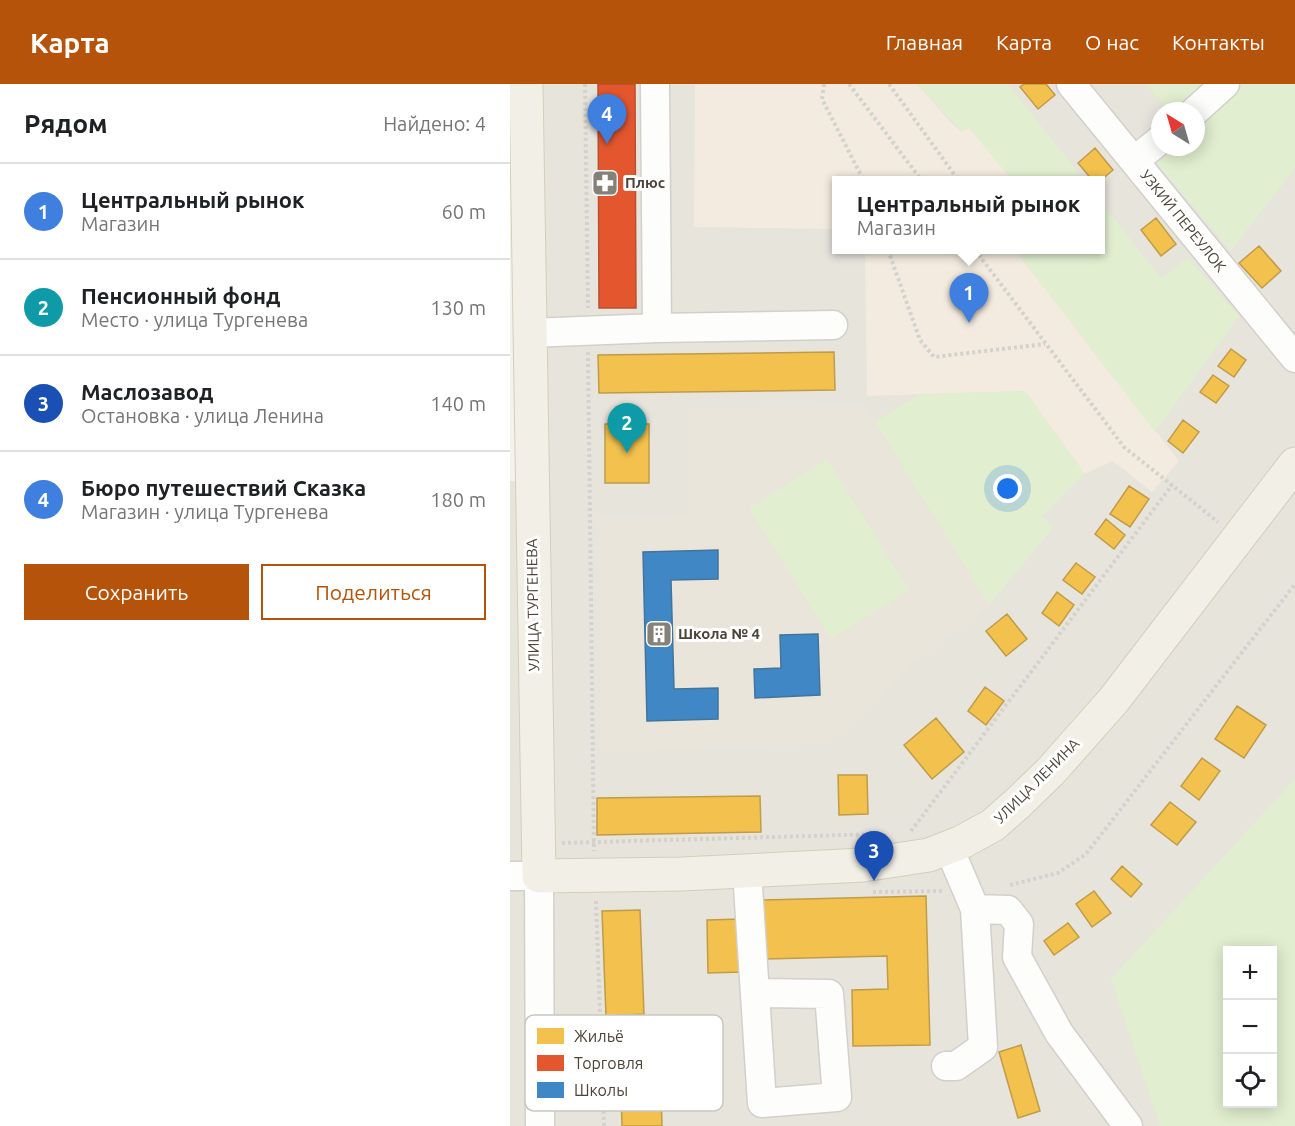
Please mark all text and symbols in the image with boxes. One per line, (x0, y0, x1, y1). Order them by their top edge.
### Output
text: Карта (30, 27, 110, 58)
text: Главная (886, 30, 963, 54)
text: Карта (996, 30, 1052, 54)
text: О нас (1085, 30, 1139, 54)
text: Контакты (1172, 30, 1265, 54)
pin: 4 (588, 94, 626, 144)
north arrow (1151, 102, 1205, 156)
text: Рядом (24, 109, 108, 138)
text: Найдено: 4 (383, 112, 486, 135)
street label: УЗКИЙ ПЕРЕУЛОК (1137, 166, 1230, 275)
pharmacy icon: Плюс (590, 168, 620, 198)
place label: Плюс (625, 174, 665, 191)
popup (832, 176, 1105, 254)
text: Центральный рынок (81, 187, 305, 212)
text: Центральный рынок (857, 191, 1080, 216)
text: 1 (38, 200, 49, 223)
text: 60 m (442, 200, 486, 223)
text: Магазин (81, 212, 160, 235)
text: Магазин (857, 216, 936, 239)
pin: 1 (950, 274, 988, 323)
text: Пенсионный фонд (81, 283, 280, 308)
text: 2 (38, 296, 49, 319)
text: 130 m (430, 296, 486, 319)
text: Место · улица Тургенева (81, 308, 308, 331)
text: Маслозавод (81, 379, 214, 404)
text: 3 (38, 392, 49, 415)
text: 140 m (430, 392, 486, 415)
text: Остановка · улица Ленина (81, 404, 324, 427)
pin: 2 (608, 404, 646, 453)
your location (993, 474, 1022, 503)
text: Бюро путешествий Сказка (81, 475, 366, 500)
text: 4 (38, 488, 49, 511)
text: 180 m (430, 488, 486, 511)
text: Магазин · улица Тургенева (81, 500, 329, 523)
street label: УЛИЦА ТУРГЕНЕВА (523, 538, 542, 672)
button: Сохранить (24, 564, 249, 620)
button: Поделиться (261, 564, 486, 620)
building icon: Школа № 4 (644, 619, 674, 649)
place label: Школа № 4 (678, 625, 760, 642)
street label: УЛИЦА ЛЕНИНА (991, 734, 1083, 827)
pin: 3 (854, 832, 894, 881)
map controls (1223, 946, 1277, 1108)
button: + (1223, 946, 1277, 1000)
button: − (1223, 1000, 1277, 1054)
legend (525, 1015, 723, 1111)
text: Жильё (574, 1027, 624, 1045)
text: Торговля (574, 1054, 643, 1072)
button: locate (1223, 1054, 1277, 1108)
text: Школы (574, 1081, 628, 1099)

